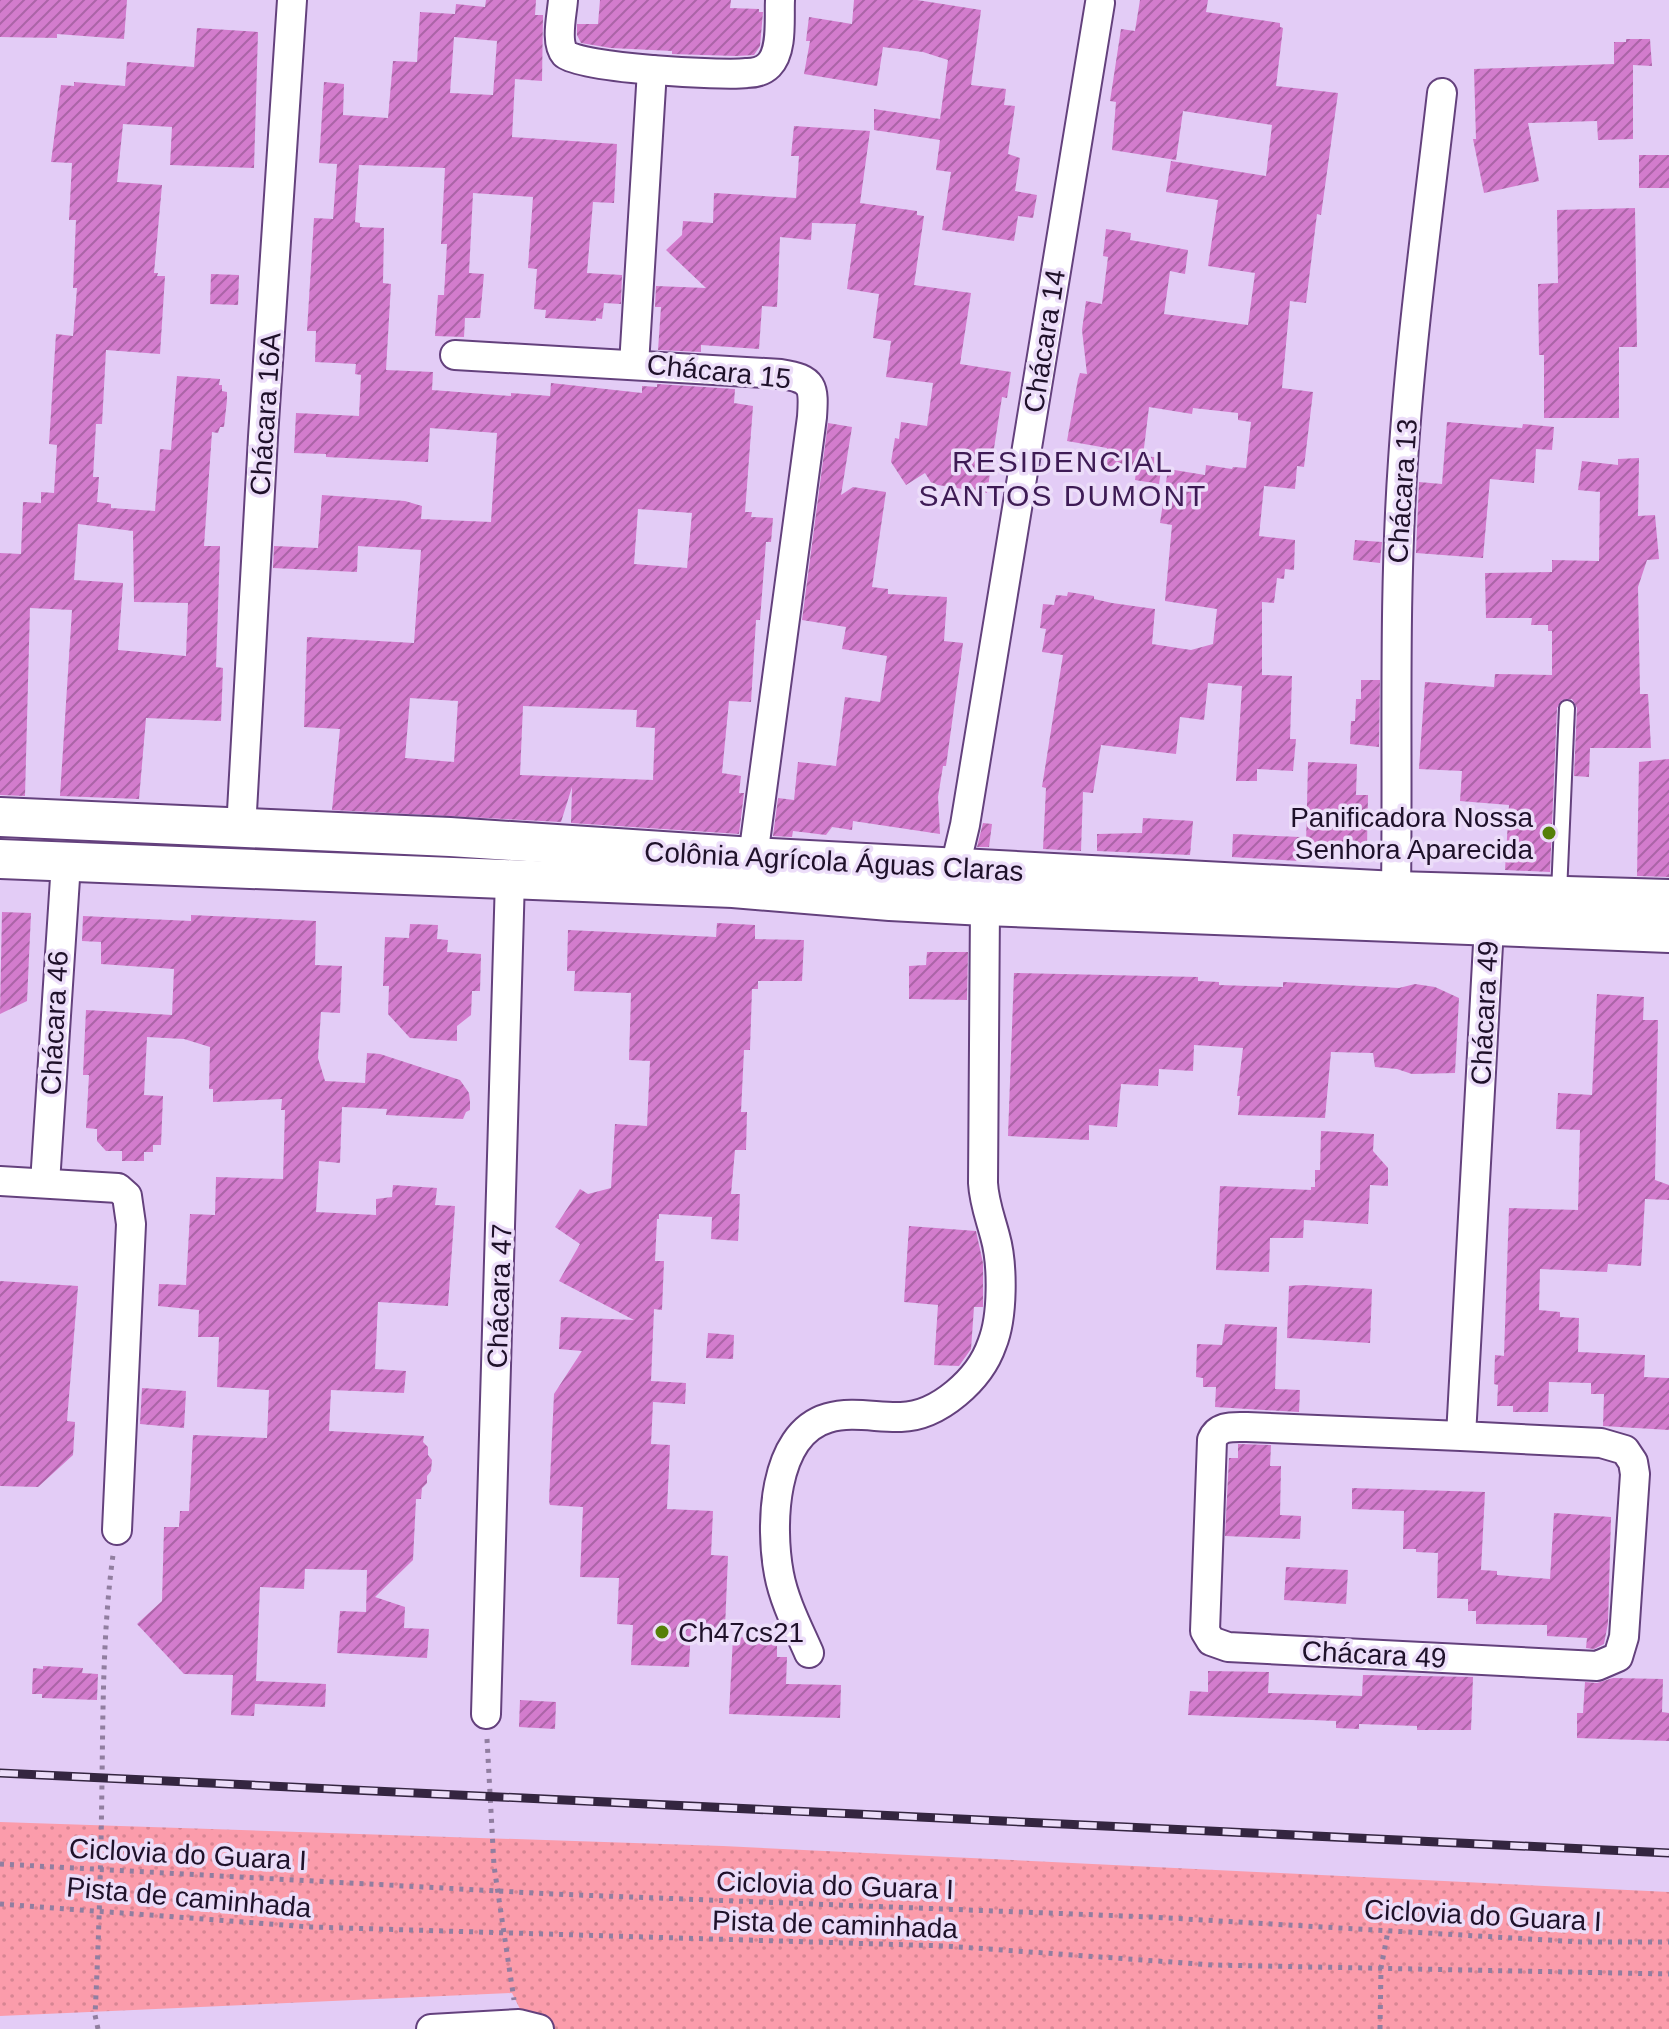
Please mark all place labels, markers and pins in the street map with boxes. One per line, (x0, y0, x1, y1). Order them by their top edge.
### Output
place label: Panificadora Nossa Senhora Aparecida (1290, 802, 1533, 865)
marker: Panificadora Nossa Senhora Aparecida (1540, 824, 1558, 842)
place label: Ch47cs21 (678, 1617, 804, 1648)
marker: Ch47cs21 (653, 1623, 671, 1641)

